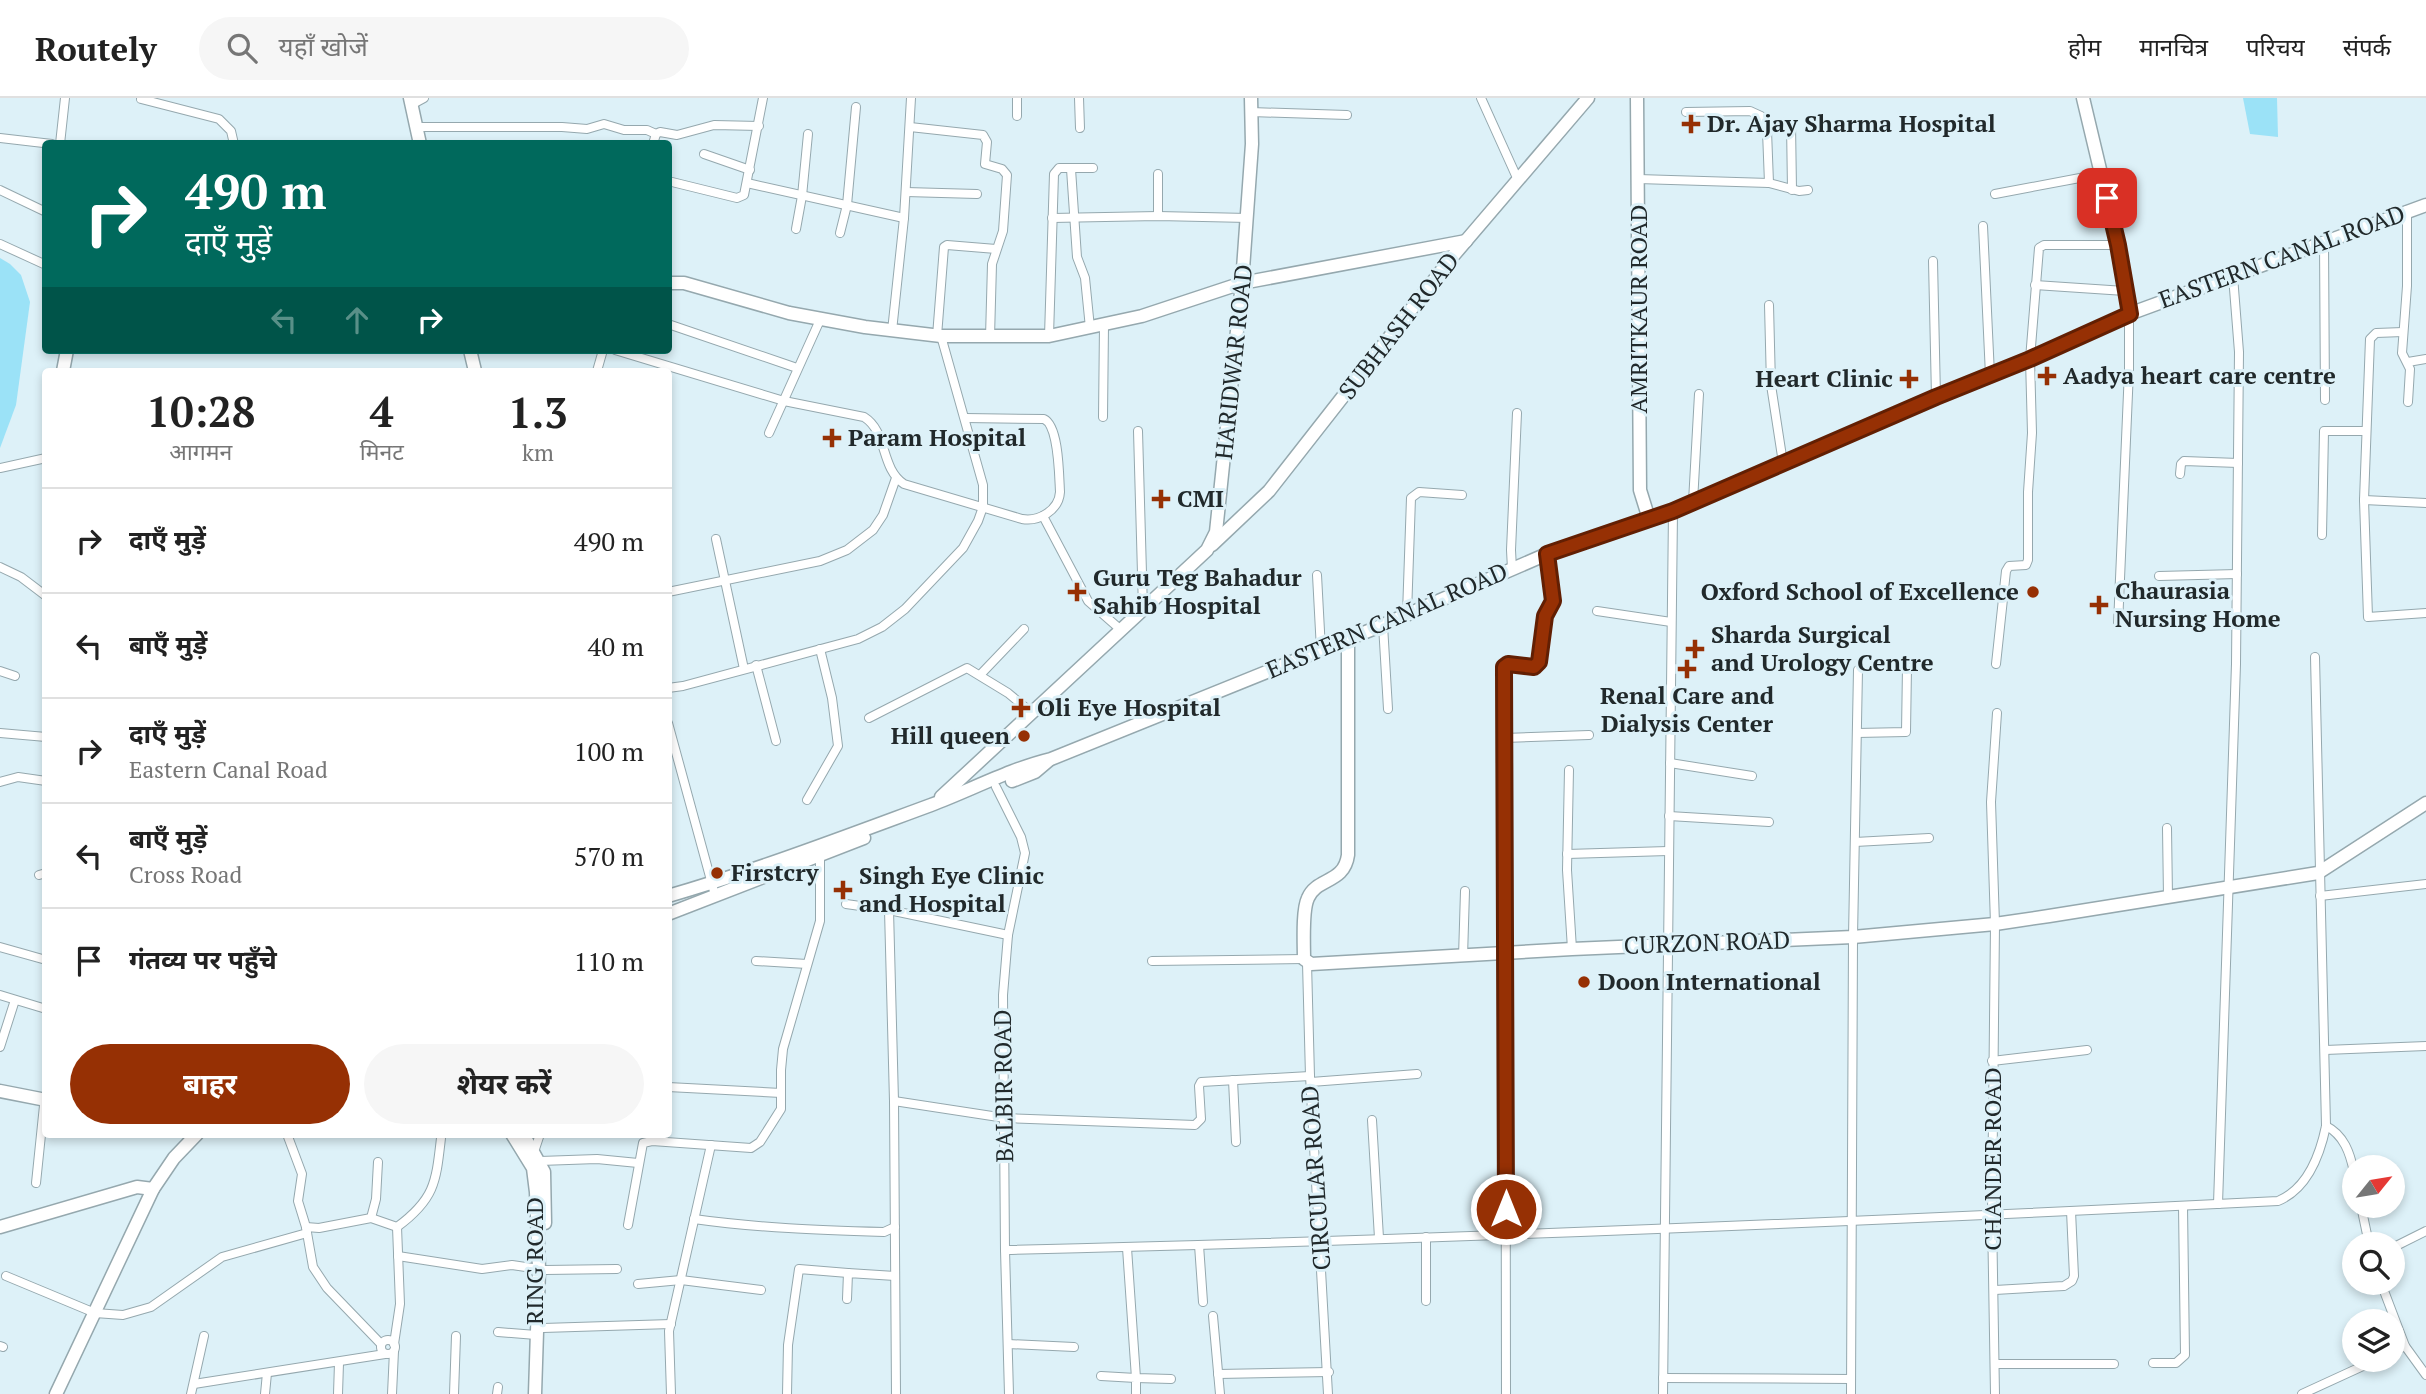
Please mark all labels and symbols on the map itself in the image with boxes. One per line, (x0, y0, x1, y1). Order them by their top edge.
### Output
place label: Dr. Ajay Sharma Hospital (1707, 107, 1996, 139)
marker: Dr. Ajay Sharma Hospital (1681, 114, 1701, 134)
pin (2077, 168, 2137, 228)
street label: EASTERN CANAL ROAD (2154, 197, 2409, 315)
street label: AMRITKAUR ROAD (1622, 205, 1654, 413)
street label: SUBHASH ROAD (1331, 245, 1466, 405)
street label: HARIDWAR ROAD (1207, 263, 1259, 461)
place label: Aadya heart care centre (2063, 359, 2336, 391)
place label: Heart Clinic (1755, 362, 1893, 394)
marker: Aadya heart care centre (2037, 366, 2057, 386)
marker: Heart Clinic (1899, 369, 1919, 389)
place label: Param Hospital (848, 421, 1026, 453)
marker: Param Hospital (822, 428, 842, 448)
place label: CMI (1177, 482, 1224, 514)
marker: CMI (1151, 489, 1171, 509)
street label: EASTERN CANAL ROAD (1261, 555, 1512, 685)
place label: Guru Teg Bahadur Sahib Hospital (1093, 561, 1302, 621)
place label: Chaurasia Nursing Home (2115, 574, 2281, 634)
place label: Oxford School of Excellence (1701, 575, 2019, 607)
marker: Guru Teg Bahadur Sahib Hospital (1067, 582, 1087, 602)
marker: Oxford School of Excellence (2025, 584, 2041, 600)
marker: Chaurasia Nursing Home (2089, 595, 2109, 615)
place label: Sharda Surgical and Urology Centre (1711, 618, 1934, 678)
marker: Sharda Surgical and Urology Centre (1685, 639, 1705, 659)
marker: Renal Care and Dialysis Center (1677, 659, 1697, 679)
place label: Renal Care and Dialysis Center (1600, 679, 1775, 739)
place label: Oli Eye Hospital (1037, 691, 1221, 723)
marker: Oli Eye Hospital (1011, 698, 1031, 718)
place label: Hill queen (891, 719, 1011, 751)
marker: Hill queen (1016, 728, 1032, 744)
place label: Firstcry (731, 856, 820, 888)
place label: Singh Eye Clinic and Hospital (859, 859, 1044, 919)
marker: Firstcry (709, 865, 725, 881)
marker: Singh Eye Clinic and Hospital (833, 880, 853, 900)
street label: CURZON ROAD (1623, 923, 1791, 961)
place label: Doon International (1598, 965, 1821, 997)
marker: Doon International (1576, 974, 1592, 990)
street label: BALBIR ROAD (986, 1009, 1020, 1163)
street label: CHANDER ROAD (1976, 1067, 2008, 1251)
street label: CIRCULAR ROAD (1293, 1085, 1337, 1272)
north arrow (2342, 1155, 2404, 1218)
position arrow (1469, 1172, 1543, 1246)
street label: RING ROAD (518, 1197, 550, 1325)

